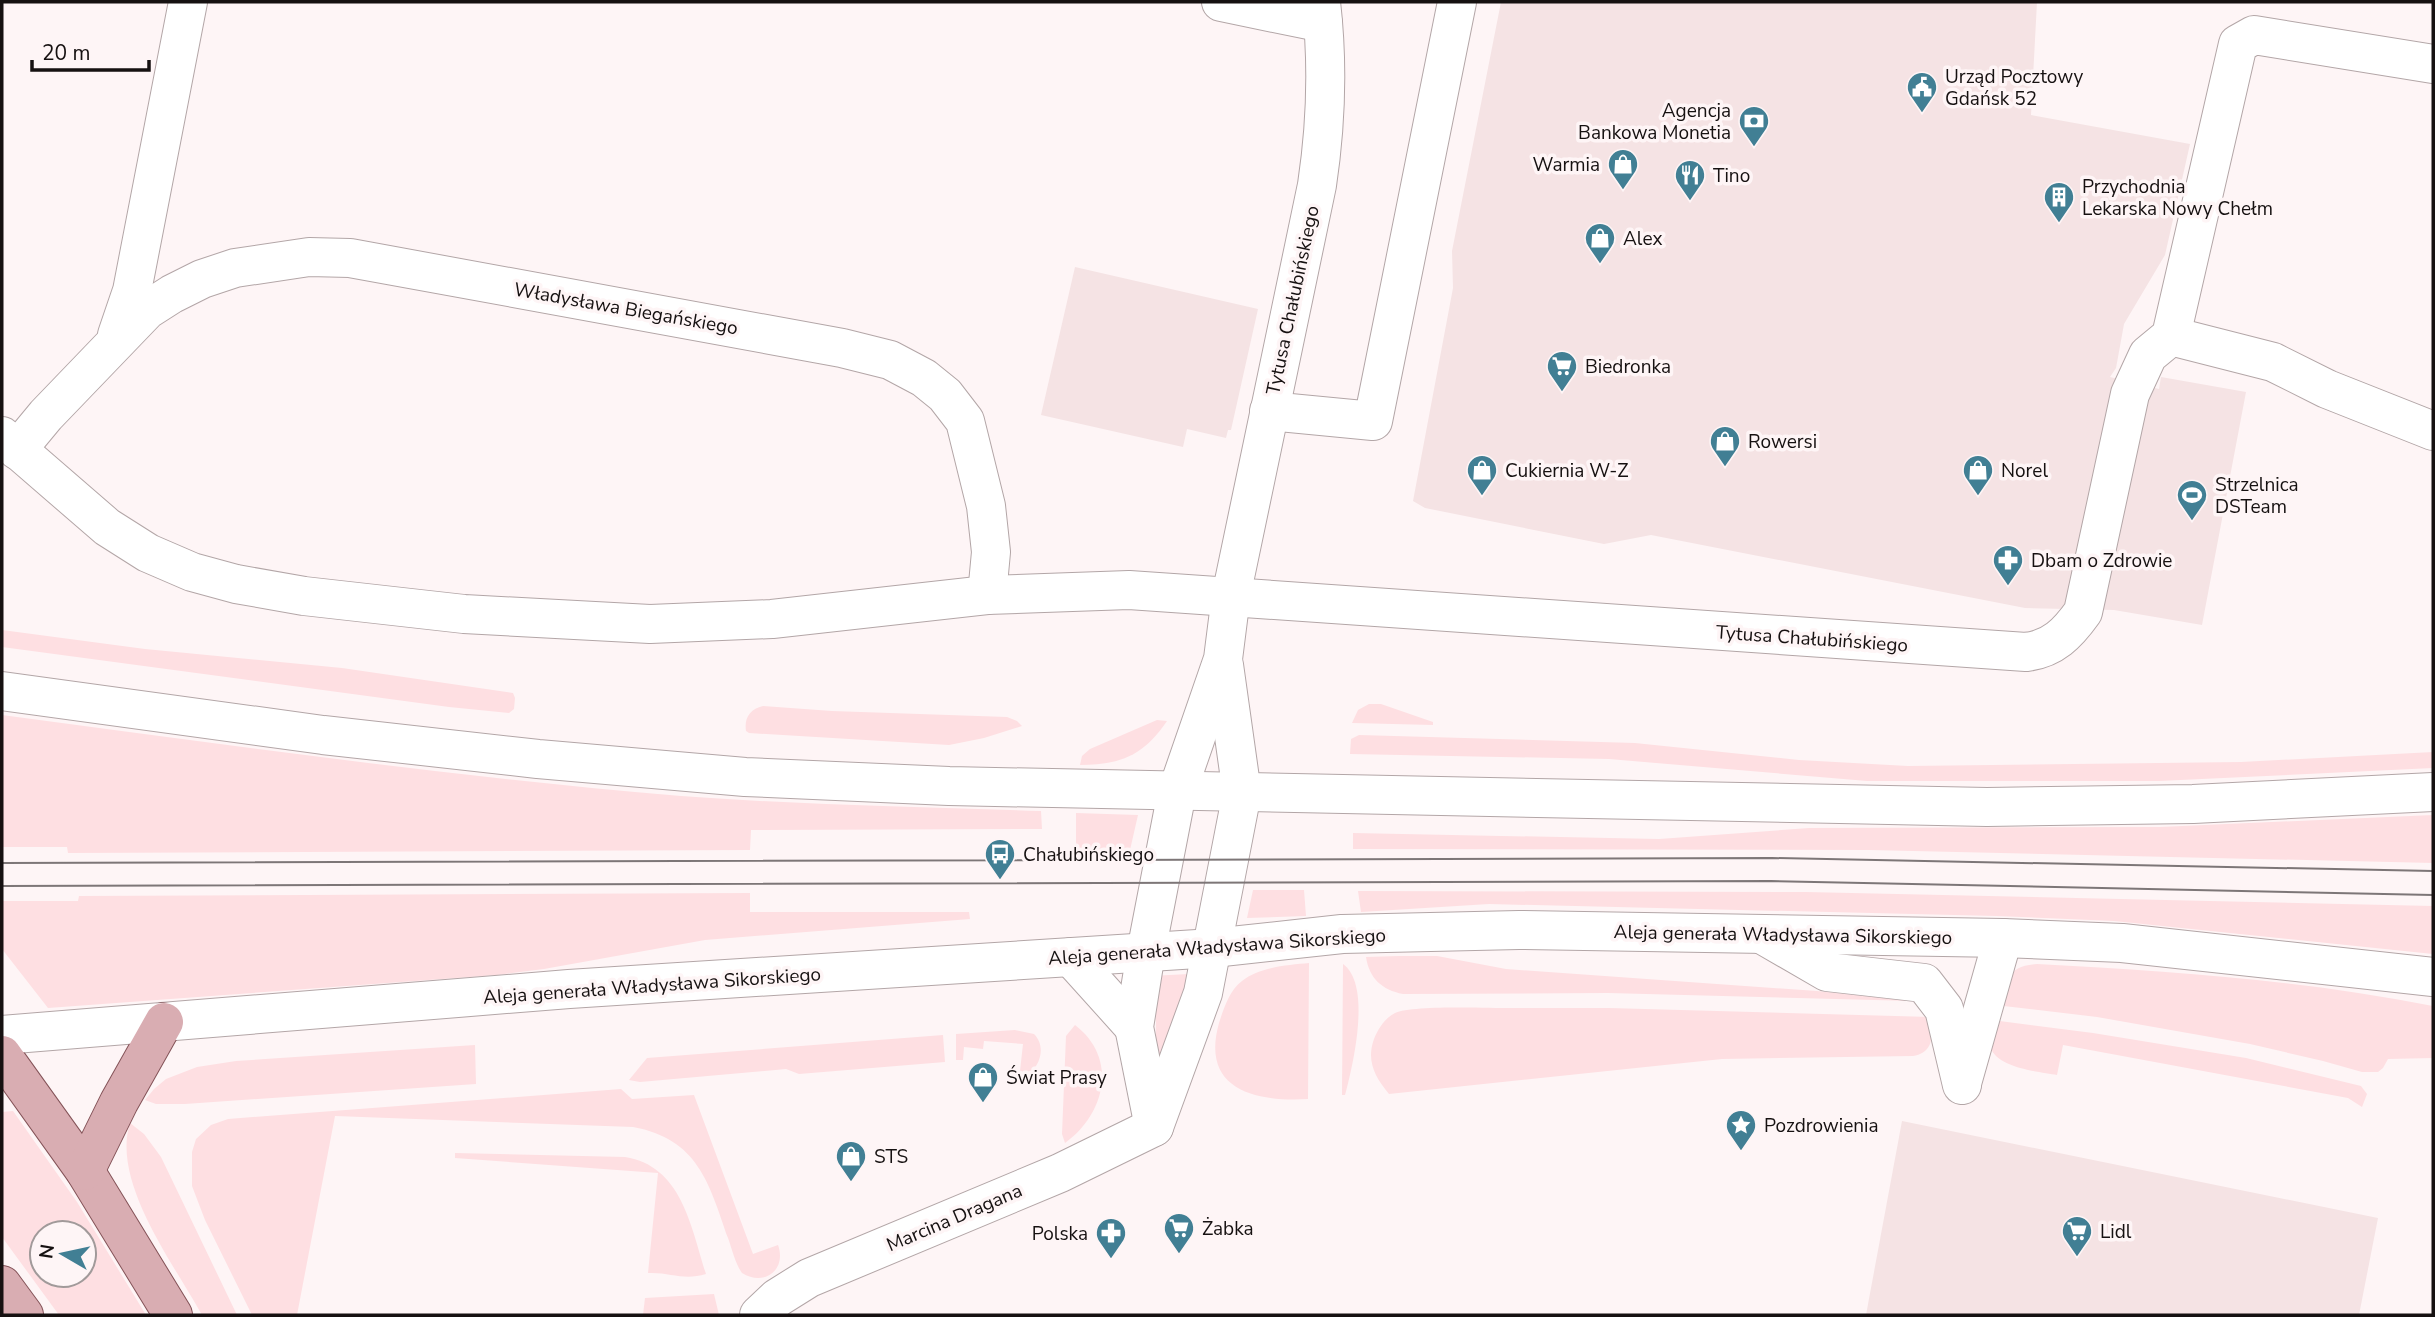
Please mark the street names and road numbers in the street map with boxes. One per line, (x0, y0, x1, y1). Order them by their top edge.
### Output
street label: Tytusa Chałubińskiego (1260, 203, 1326, 397)
street label: Władysława Biegańskiego (512, 276, 740, 341)
street label: Tytusa Chałubińskiego (1715, 619, 1909, 659)
street label: Aleja generała Władysława Sikorskiego (1613, 919, 1953, 951)
street label: Aleja generała Władysława Sikorskiego (1047, 922, 1387, 972)
street label: Aleja generała Władysława Sikorskiego (482, 961, 822, 1011)
street label: Marcina Dragana (883, 1178, 1026, 1258)

